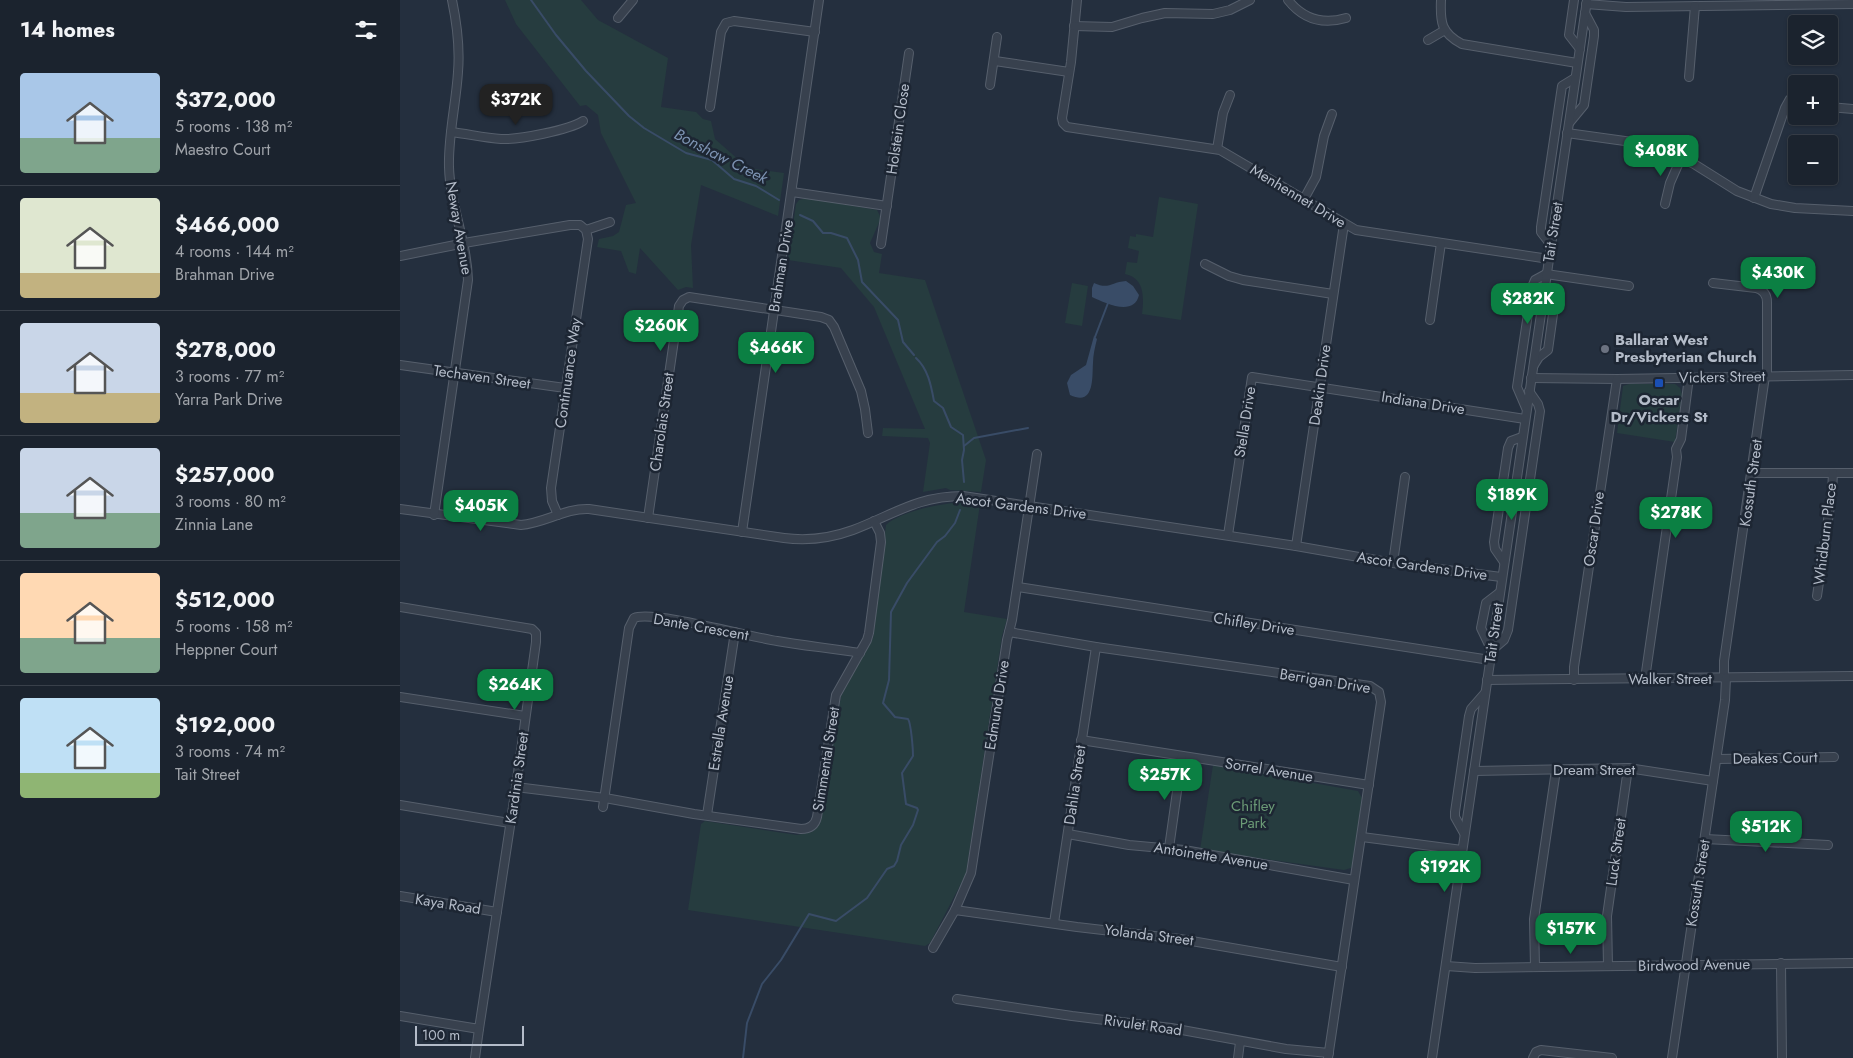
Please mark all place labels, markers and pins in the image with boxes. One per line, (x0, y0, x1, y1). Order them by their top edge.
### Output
pin: $372K (481, 84, 551, 126)
pin: $408K (1626, 134, 1696, 177)
pin: $430K (1743, 256, 1813, 299)
pin: $282K (1493, 282, 1563, 325)
pin: $260K (626, 310, 696, 352)
place label: Ballarat West Presbyterian Church (1615, 329, 1757, 368)
pin: $466K (741, 332, 811, 374)
marker: Ballarat West Presbyterian Church (1599, 343, 1611, 355)
marker: Oscar Dr/Vickers St (1653, 377, 1665, 389)
place label: Oscar Dr/Vickers St (1610, 389, 1708, 428)
pin: $189K (1477, 478, 1547, 521)
pin: $405K (446, 490, 516, 532)
pin: $278K (1641, 496, 1711, 539)
pin: $264K (480, 668, 550, 711)
pin: $257K (1130, 758, 1200, 801)
pin: $512K (1731, 810, 1801, 853)
pin: $192K (1410, 850, 1480, 893)
pin: $157K (1536, 912, 1606, 955)

